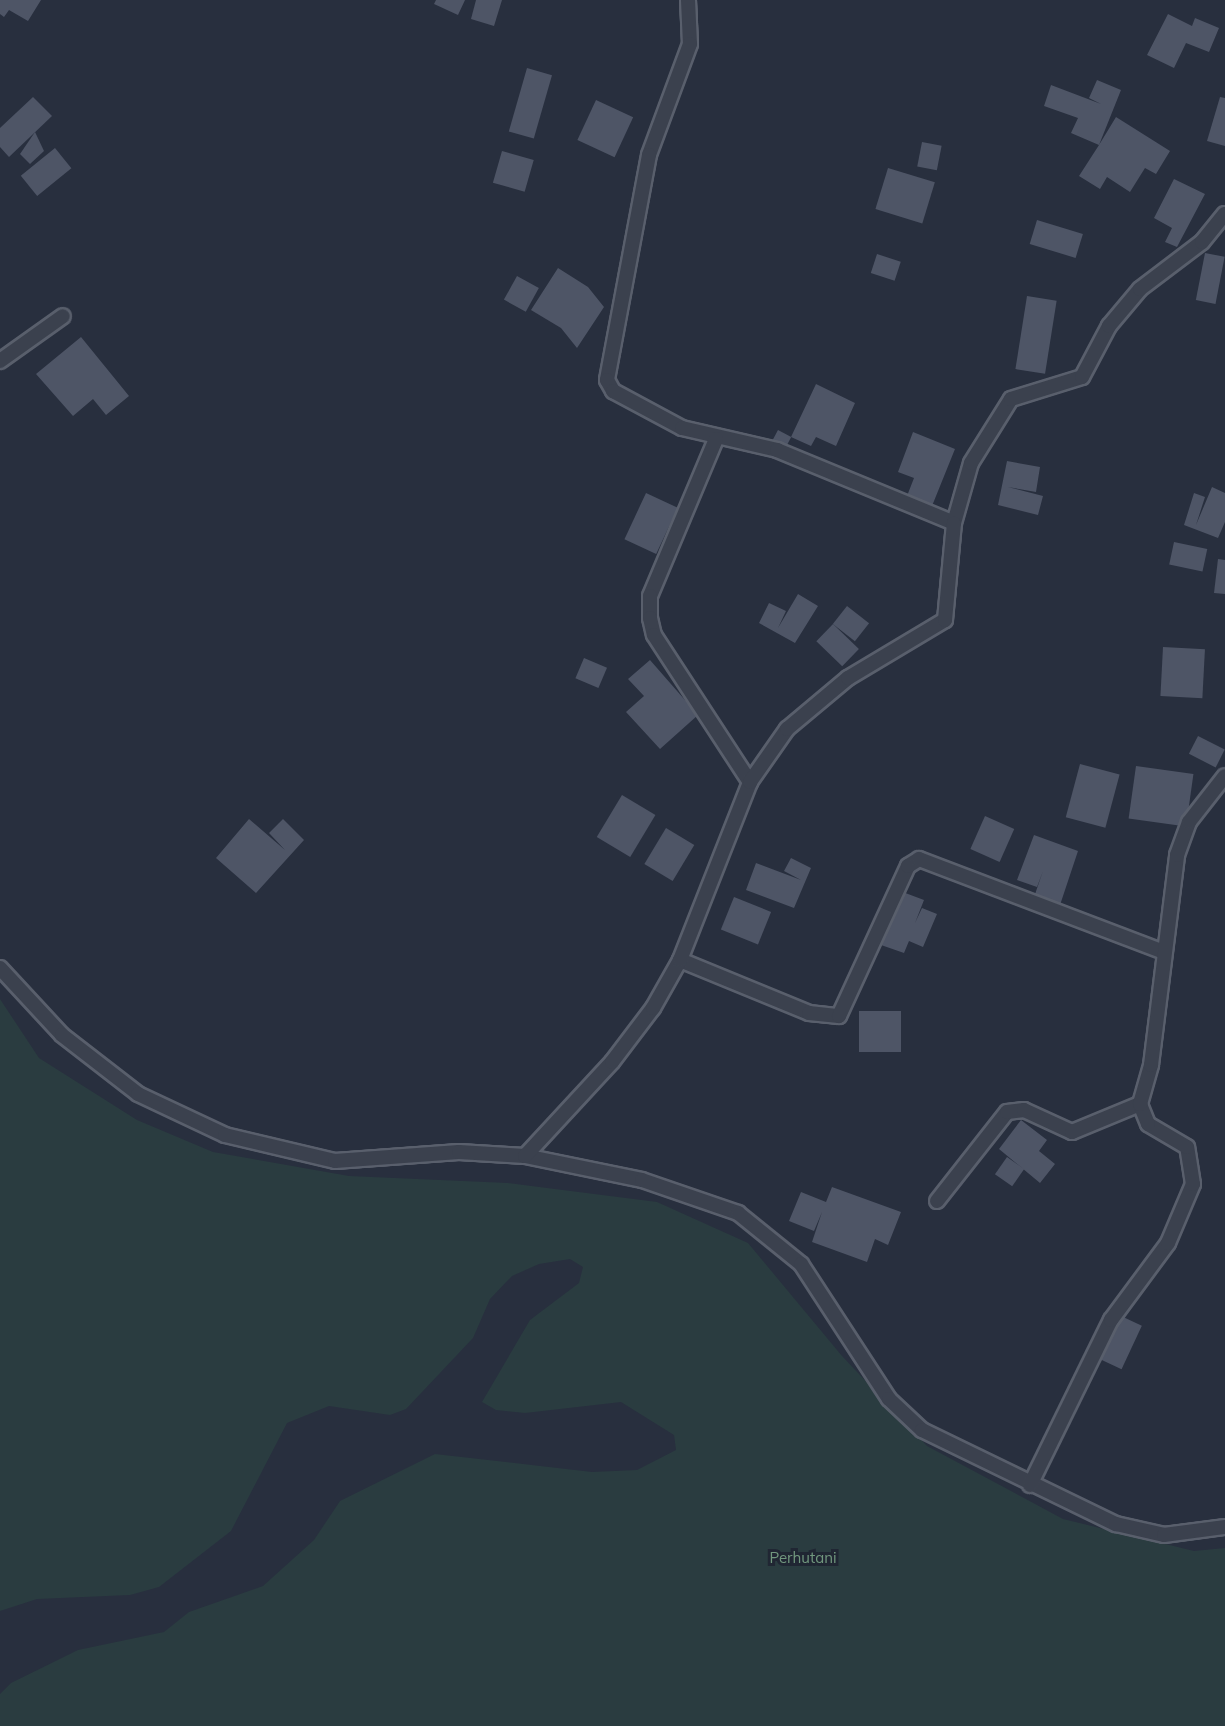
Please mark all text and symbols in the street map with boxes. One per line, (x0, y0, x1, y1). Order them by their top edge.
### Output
park label: Perhutani (769, 1549, 837, 1567)

